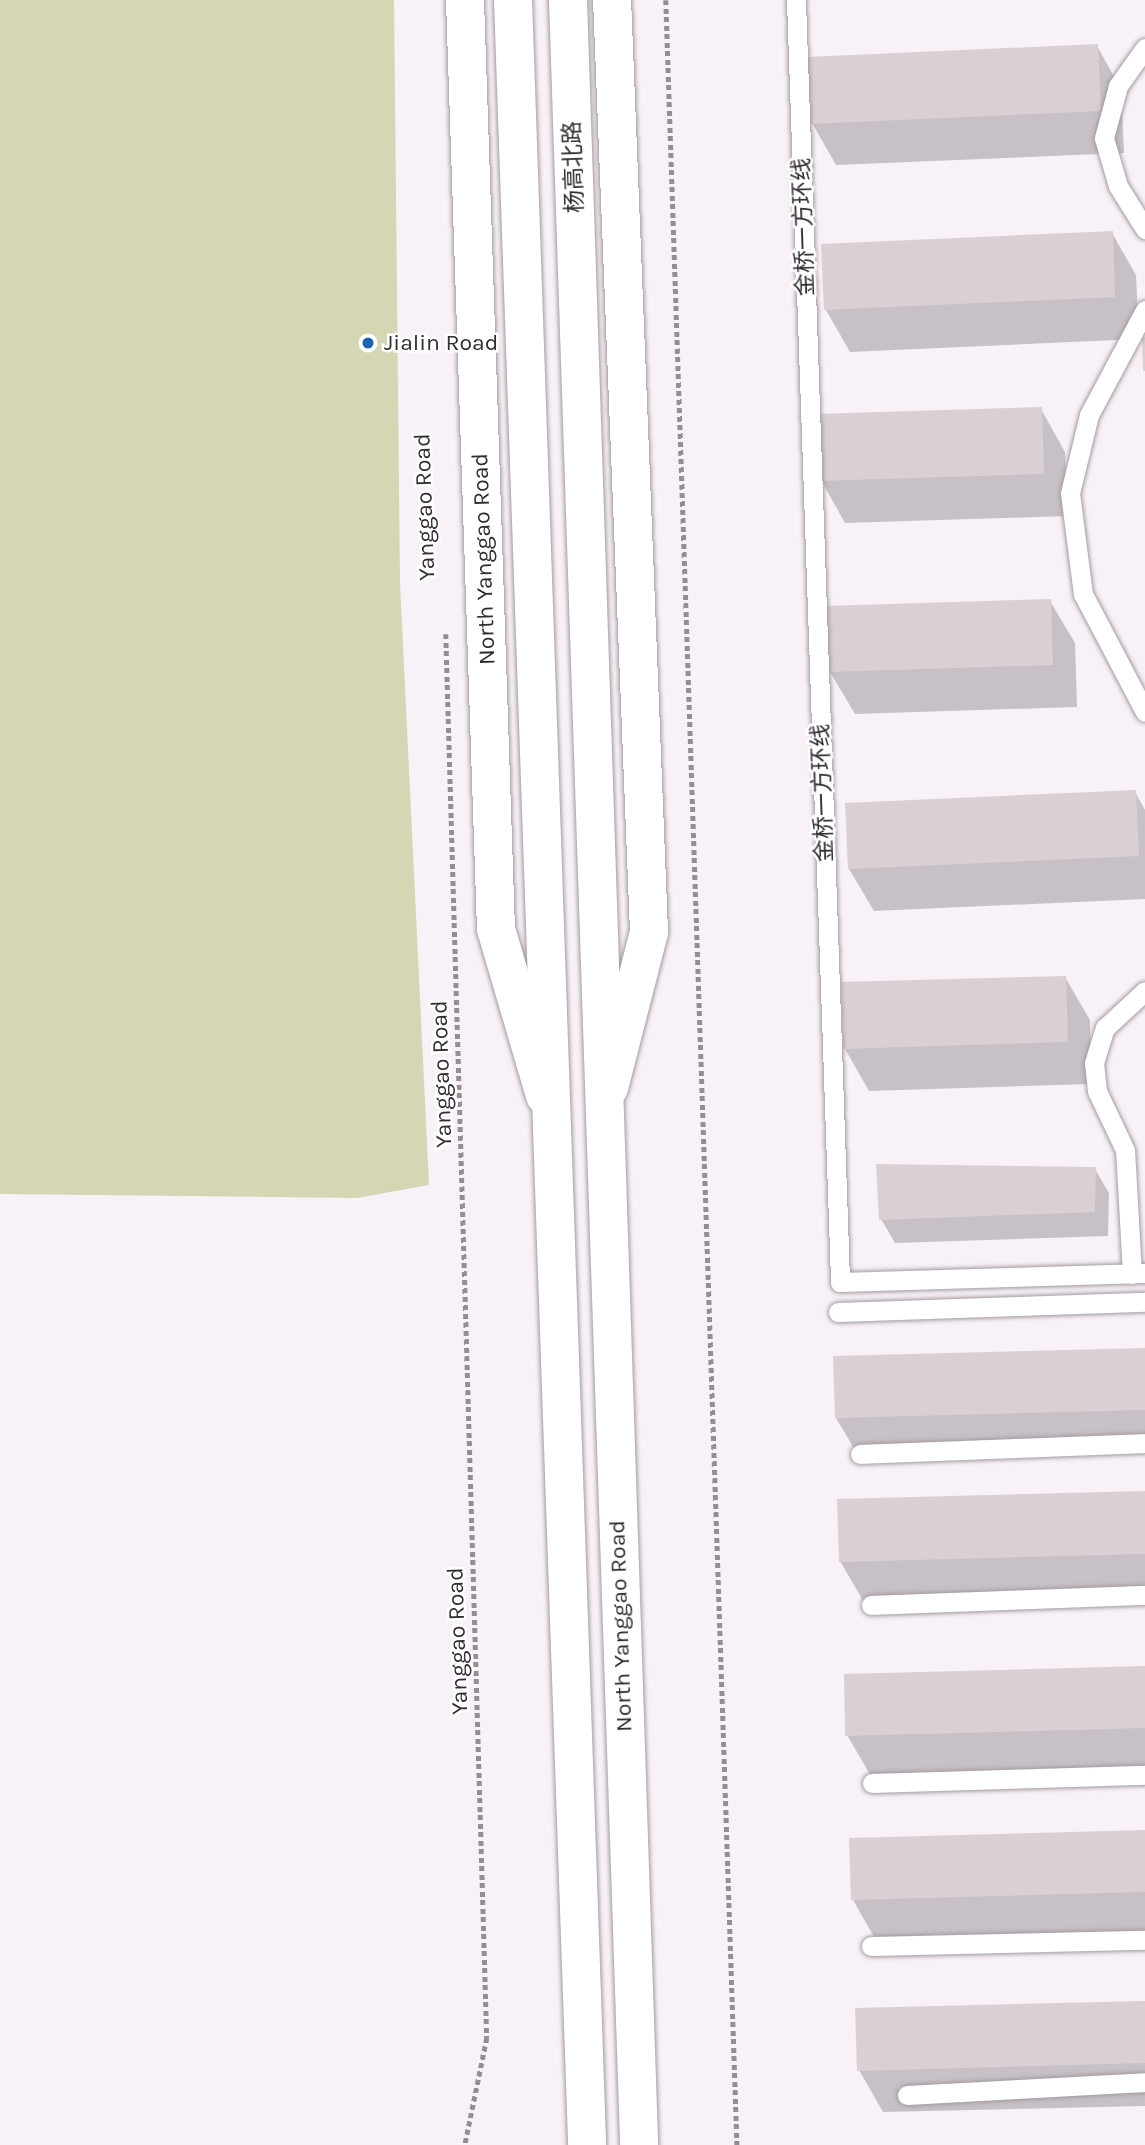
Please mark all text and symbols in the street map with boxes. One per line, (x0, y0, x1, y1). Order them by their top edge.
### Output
street label: 杨高北路 (559, 121, 589, 213)
street label: 金桥一方环线 (788, 158, 820, 296)
place label: Jialin Road (384, 329, 498, 357)
marker: Jialin Road (358, 333, 378, 353)
street label: Yanggao Road (409, 433, 441, 581)
street label: North Yanggao Road (467, 453, 501, 665)
street label: 金桥一方环线 (807, 724, 839, 862)
street label: Yanggao Road (426, 1000, 458, 1148)
street label: North Yanggao Road (604, 1520, 638, 1732)
street label: Yanggao Road (442, 1567, 474, 1715)

